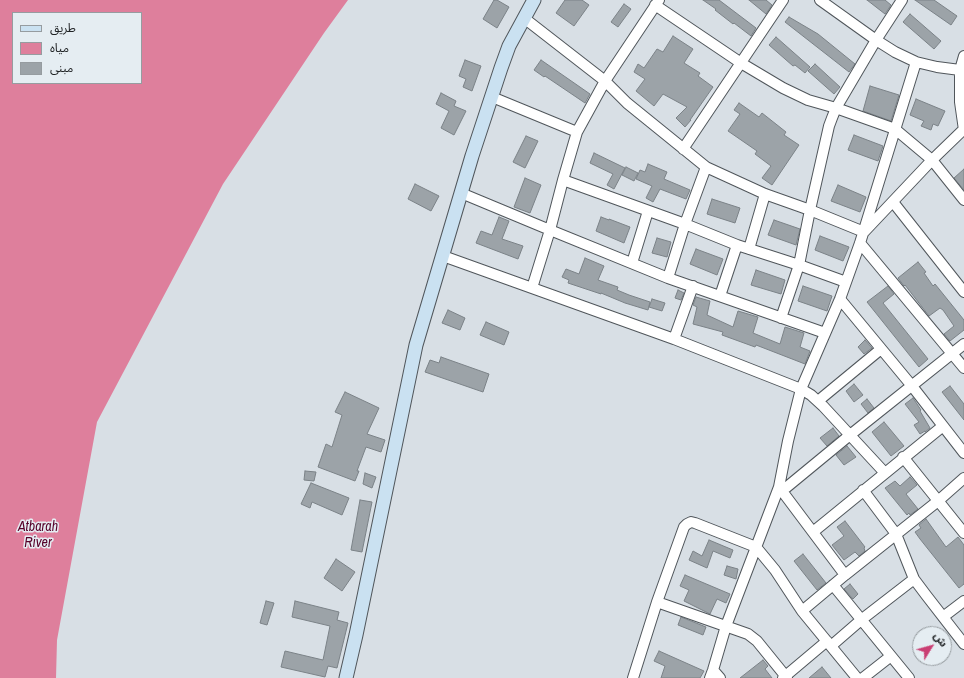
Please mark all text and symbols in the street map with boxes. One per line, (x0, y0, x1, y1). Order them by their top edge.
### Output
legend (12, 12, 142, 84)
text: طريق (50, 20, 76, 36)
text: مياه (50, 40, 69, 56)
text: مبنى (50, 60, 73, 76)
water label: Atbarah River (18, 519, 58, 552)
north arrow (912, 626, 952, 666)
text: ش (931, 629, 951, 650)

